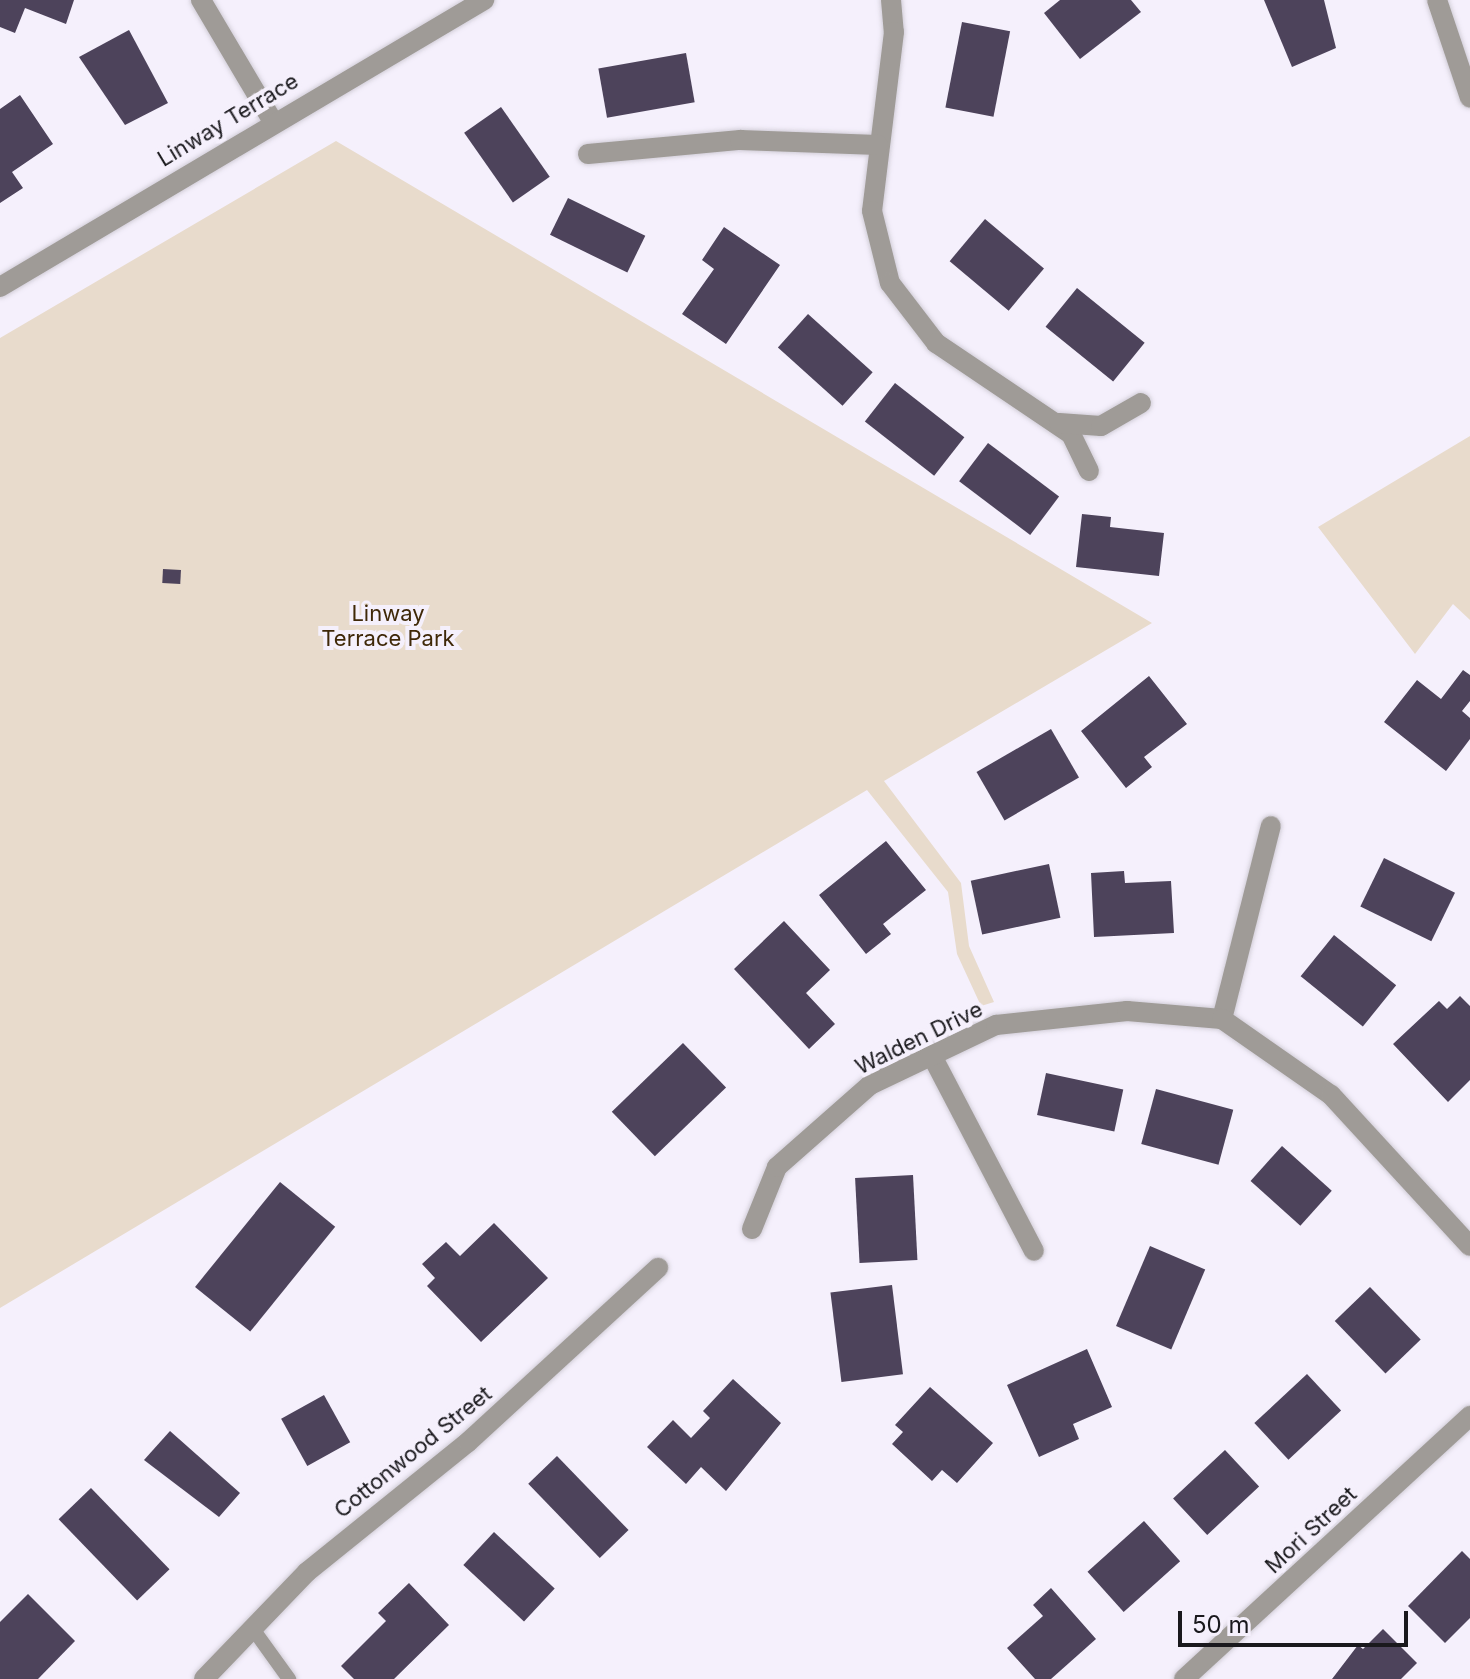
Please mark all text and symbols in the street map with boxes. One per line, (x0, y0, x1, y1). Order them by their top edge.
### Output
street label: Linway Terrace (153, 68, 303, 172)
park label: Linway Terrace Park (321, 600, 455, 652)
street label: Walden Drive (851, 996, 987, 1080)
street label: Cottonwood Street (329, 1380, 497, 1524)
street label: Mori Street (1260, 1481, 1362, 1579)
scale bar (1182, 1595, 1412, 1645)
text: 50 m (1192, 1610, 1250, 1639)

